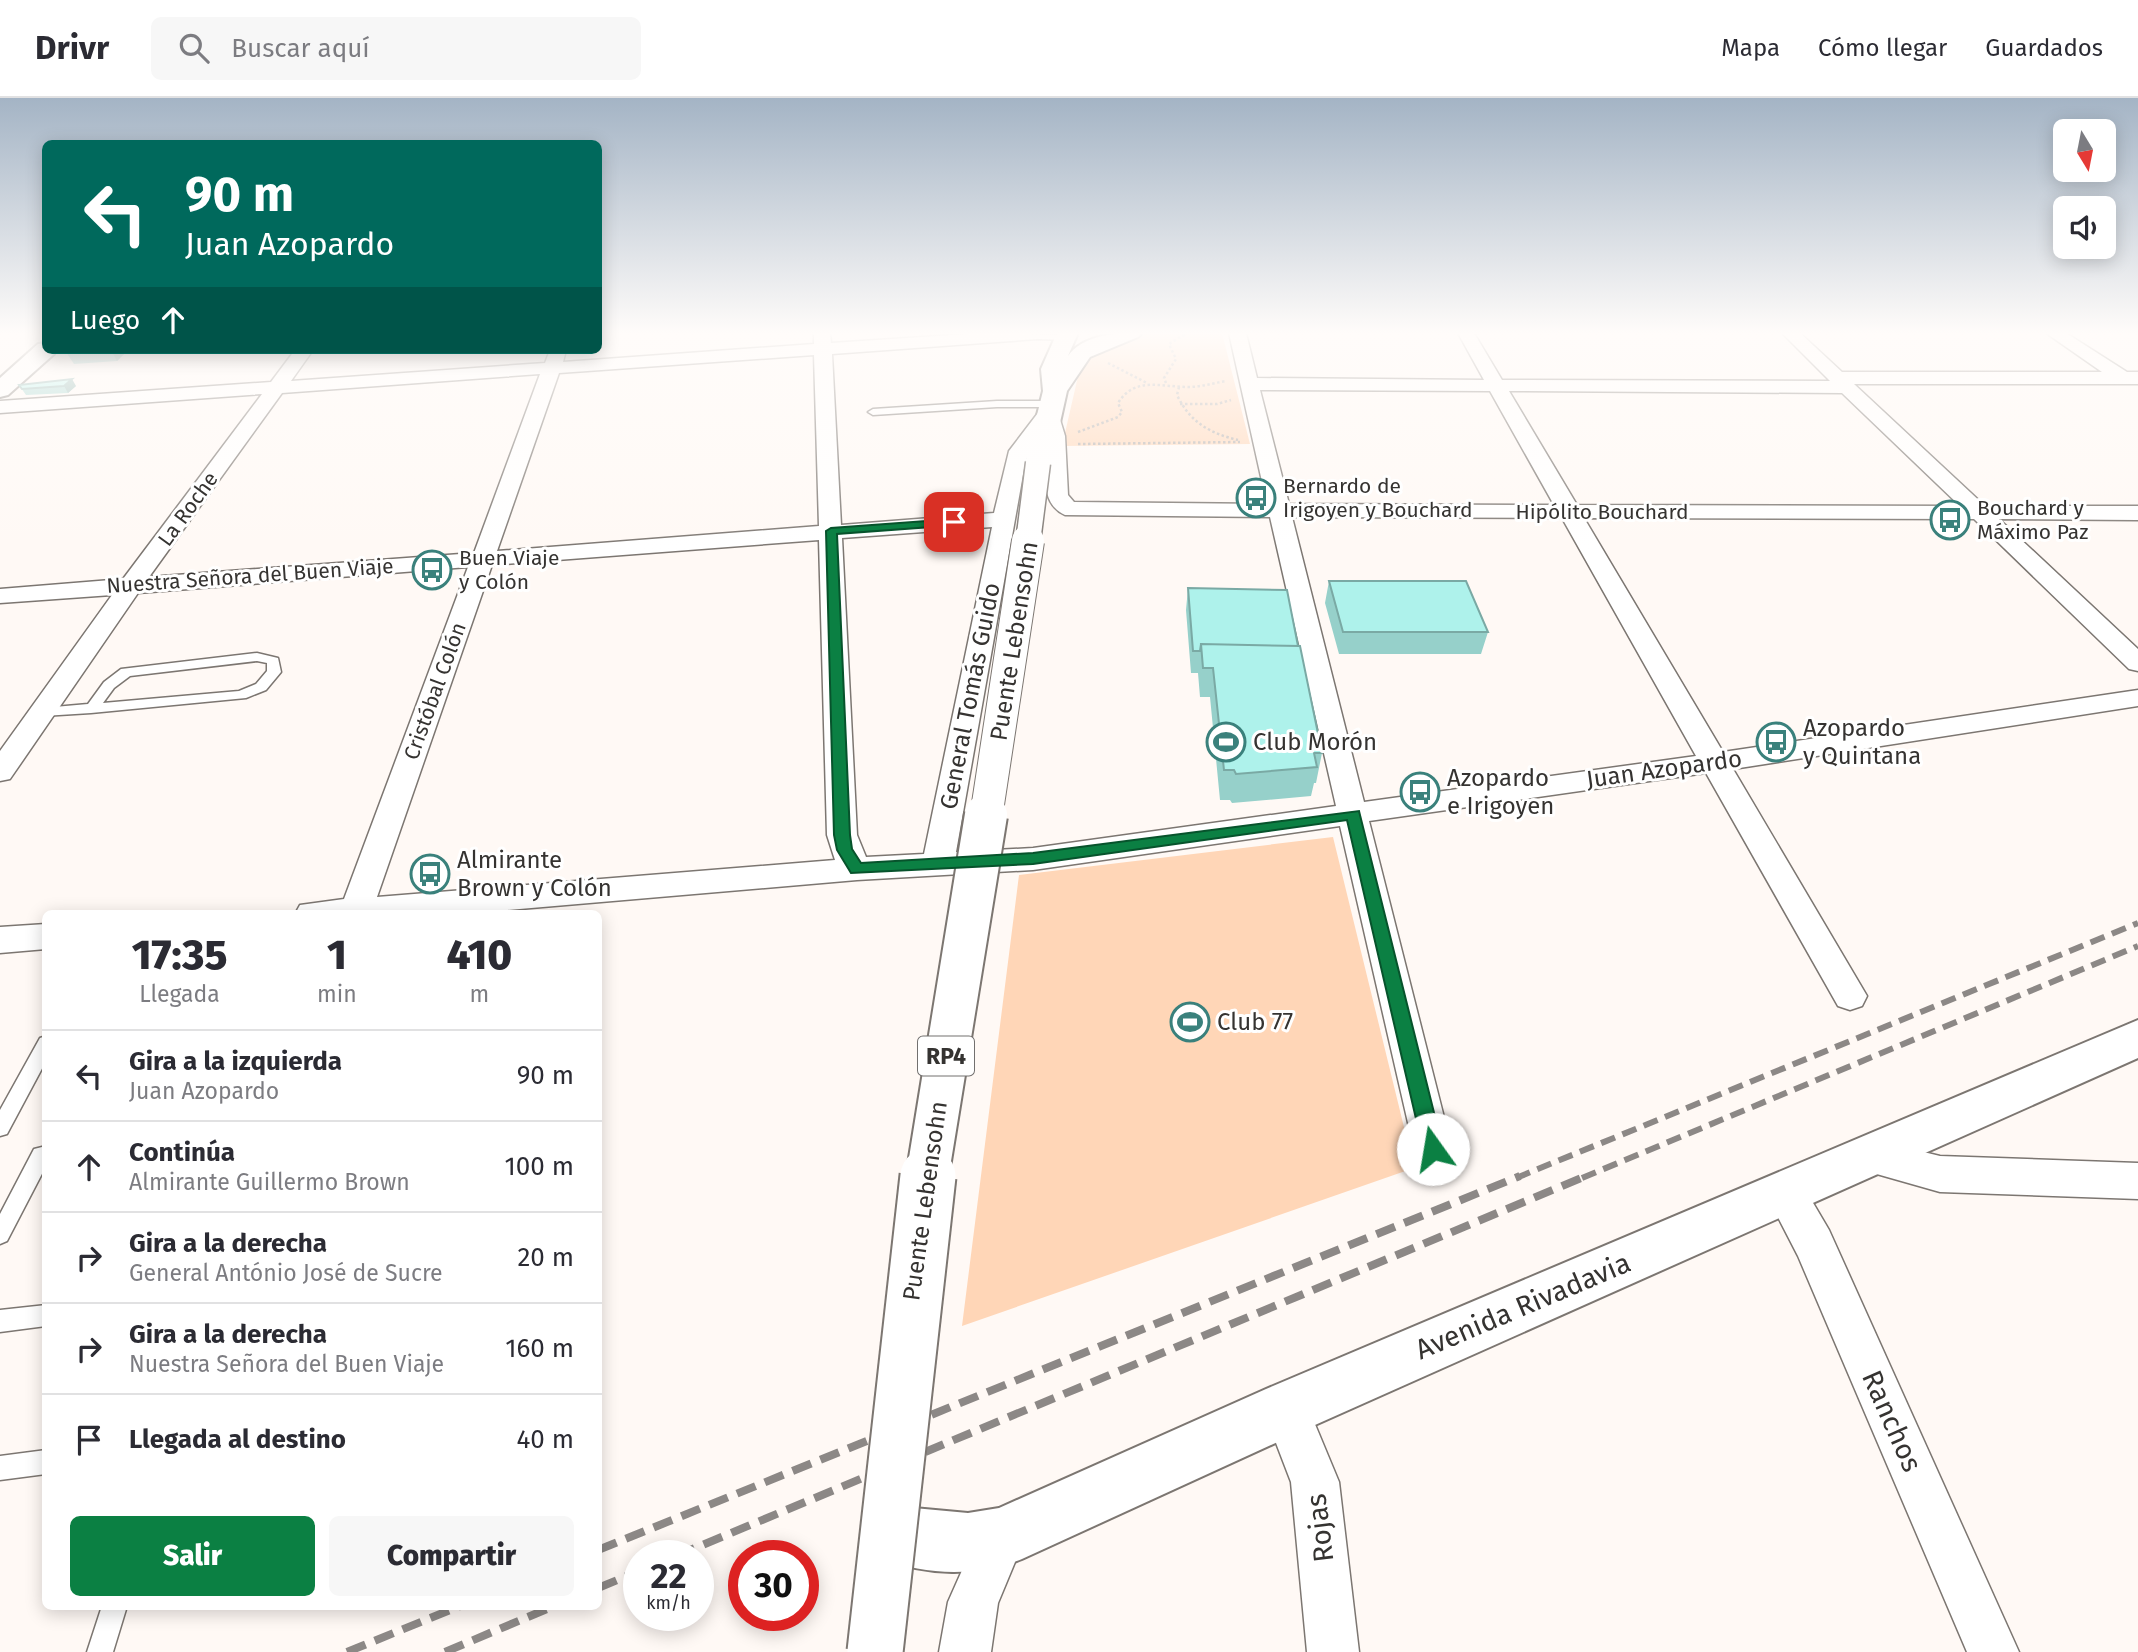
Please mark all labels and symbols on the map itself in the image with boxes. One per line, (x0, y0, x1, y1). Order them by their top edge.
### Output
north arrow (2053, 119, 2116, 182)
street label: La Roche (152, 467, 224, 551)
place label: Bernardo de Irigoyen y Bouchard (1283, 473, 1473, 523)
bus stop icon: Bernardo de Irigoyen y Bouchard (1235, 477, 1277, 519)
pin (924, 492, 984, 552)
place label: Bouchard y Máximo Paz (1977, 495, 2088, 545)
street label: Hipólito Bouchard (1515, 499, 1689, 525)
bus stop icon: Bouchard y Máximo Paz (1929, 499, 1971, 541)
street label: Puente Lebensohn (984, 539, 1044, 743)
place label: Buen Viaje y Colón (459, 545, 559, 595)
bus stop icon: Buen Viaje y Colón (411, 549, 453, 591)
street label: Nuestra Señora del Buen Viaje (106, 553, 394, 599)
street label: General Tomás Guido (934, 580, 1006, 812)
street label: Cristóbal Colón (398, 619, 472, 763)
place label: Azopardo y Quintana (1803, 714, 1921, 770)
sports icon: Club Morón (1205, 721, 1247, 763)
bus stop icon: Azopardo y Quintana (1755, 721, 1797, 763)
place label: Club Morón (1253, 728, 1377, 756)
street label: Juan Azopardo (1584, 744, 1744, 794)
place label: Azopardo e Irigoyen (1447, 764, 1554, 820)
bus stop icon: Azopardo e Irigoyen (1399, 771, 1441, 813)
place label: Almirante Brown y Colón (457, 846, 612, 902)
bus stop icon: Almirante Brown y Colón (409, 853, 451, 895)
sports icon: Club 77 (1169, 1001, 1211, 1043)
place label: Club 77 (1217, 1008, 1293, 1036)
road number: RP4 (918, 1037, 974, 1076)
street label: Puente Lebensohn (897, 1099, 953, 1303)
position arrow (1396, 1112, 1470, 1186)
street label: Avenida Rivadavia (1410, 1246, 1636, 1366)
street label: Ranchos (1855, 1365, 1929, 1477)
street label: Rojas (1299, 1492, 1341, 1564)
speed limit sign: 30 (728, 1540, 819, 1631)

